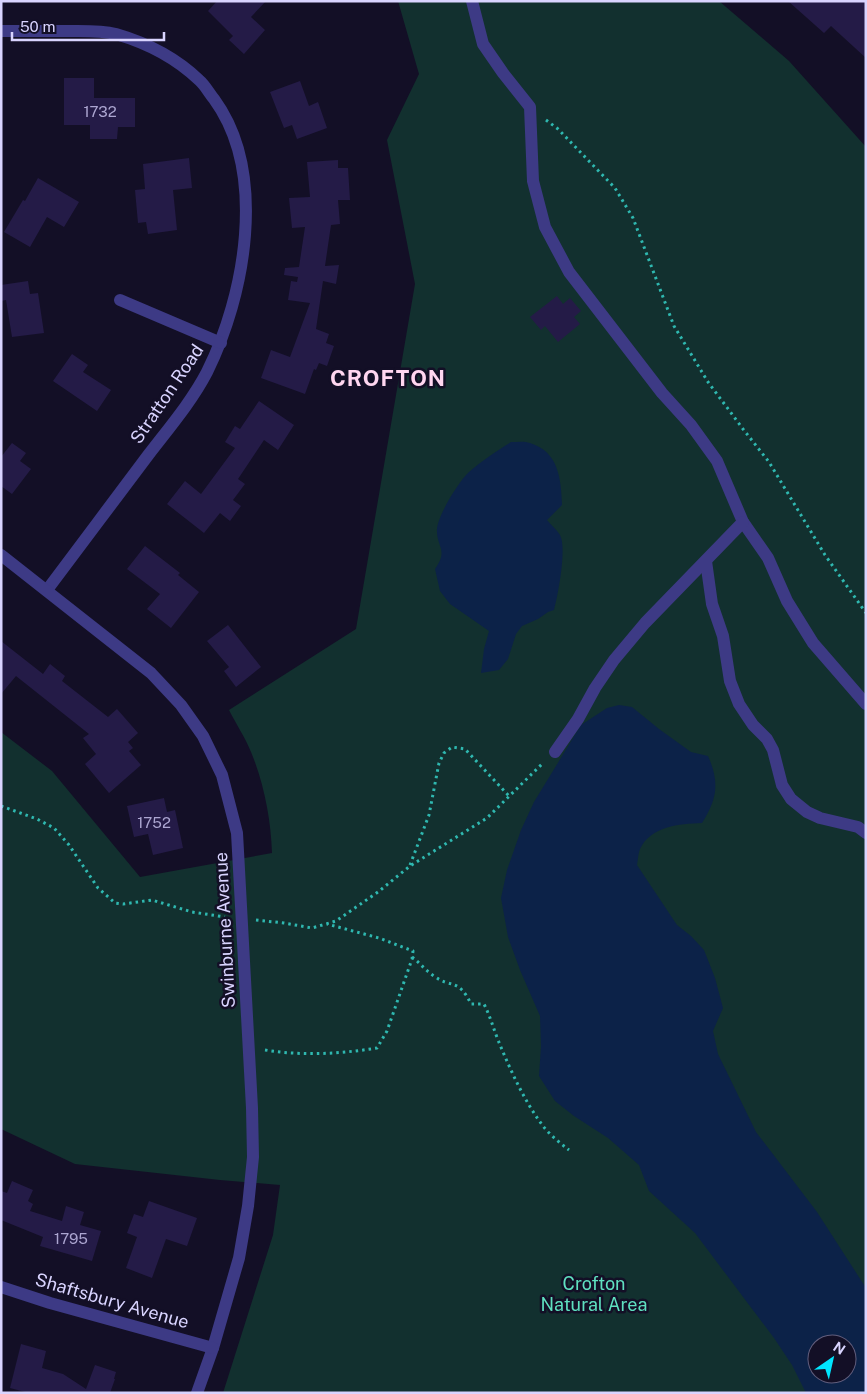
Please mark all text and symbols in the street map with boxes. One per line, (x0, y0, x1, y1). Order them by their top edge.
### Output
scale bar (12, 10, 165, 42)
text: 50 m (20, 18, 55, 35)
house number: 1732 (83, 103, 117, 120)
street label: Stratton Road (126, 340, 208, 447)
district label: CROFTON (330, 365, 446, 391)
house number: 1752 (137, 814, 171, 831)
street label: Swinburne Avenue (210, 852, 239, 1009)
house number: 1795 (54, 1230, 88, 1247)
street label: Shaftsbury Avenue (33, 1269, 191, 1333)
park label: Crofton Natural Area (541, 1273, 647, 1315)
north arrow (807, 1334, 857, 1384)
text: N (830, 1339, 848, 1358)

